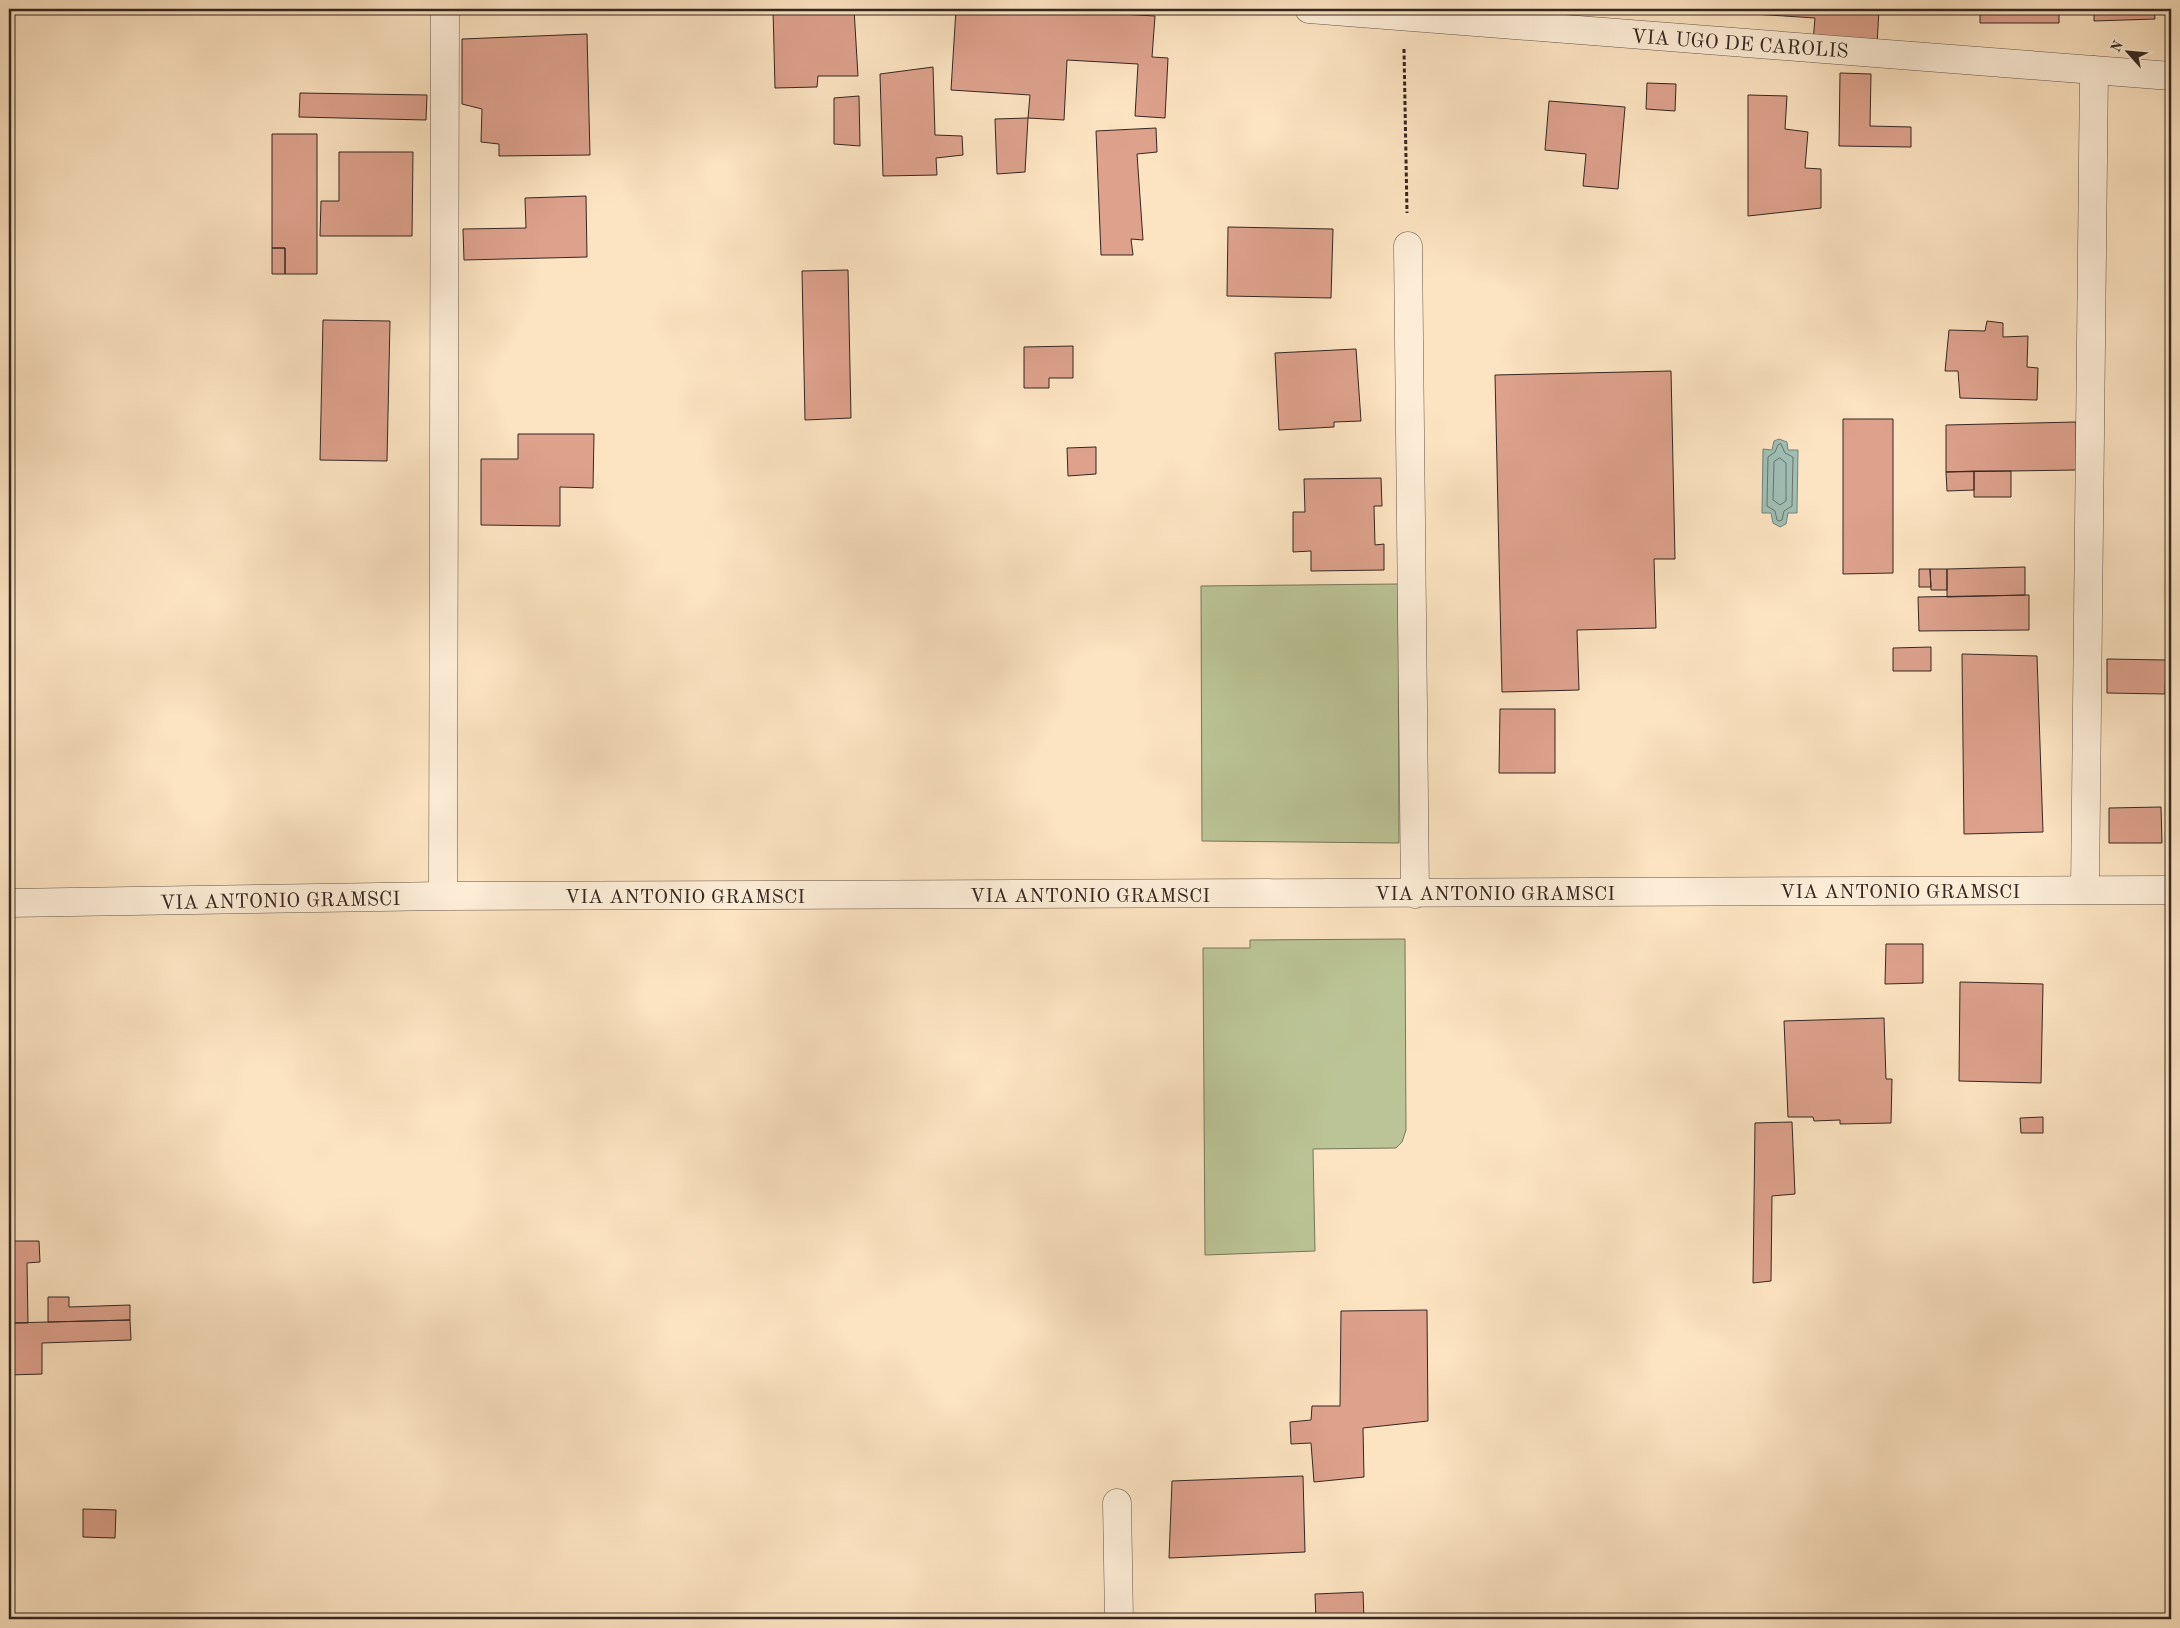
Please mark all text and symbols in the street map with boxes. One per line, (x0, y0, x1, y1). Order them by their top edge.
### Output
street label: VIA UGO DE CAROLIS (1630, 27, 1849, 63)
north arrow (2102, 28, 2152, 78)
text: N (2109, 38, 2126, 54)
street label: VIA ANTONIO GRAMSCI (1780, 883, 2020, 903)
street label: VIA ANTONIO GRAMSCI (1375, 885, 1615, 905)
street label: VIA ANTONIO GRAMSCI (970, 887, 1210, 907)
street label: VIA ANTONIO GRAMSCI (565, 888, 805, 908)
street label: VIA ANTONIO GRAMSCI (160, 890, 401, 914)

